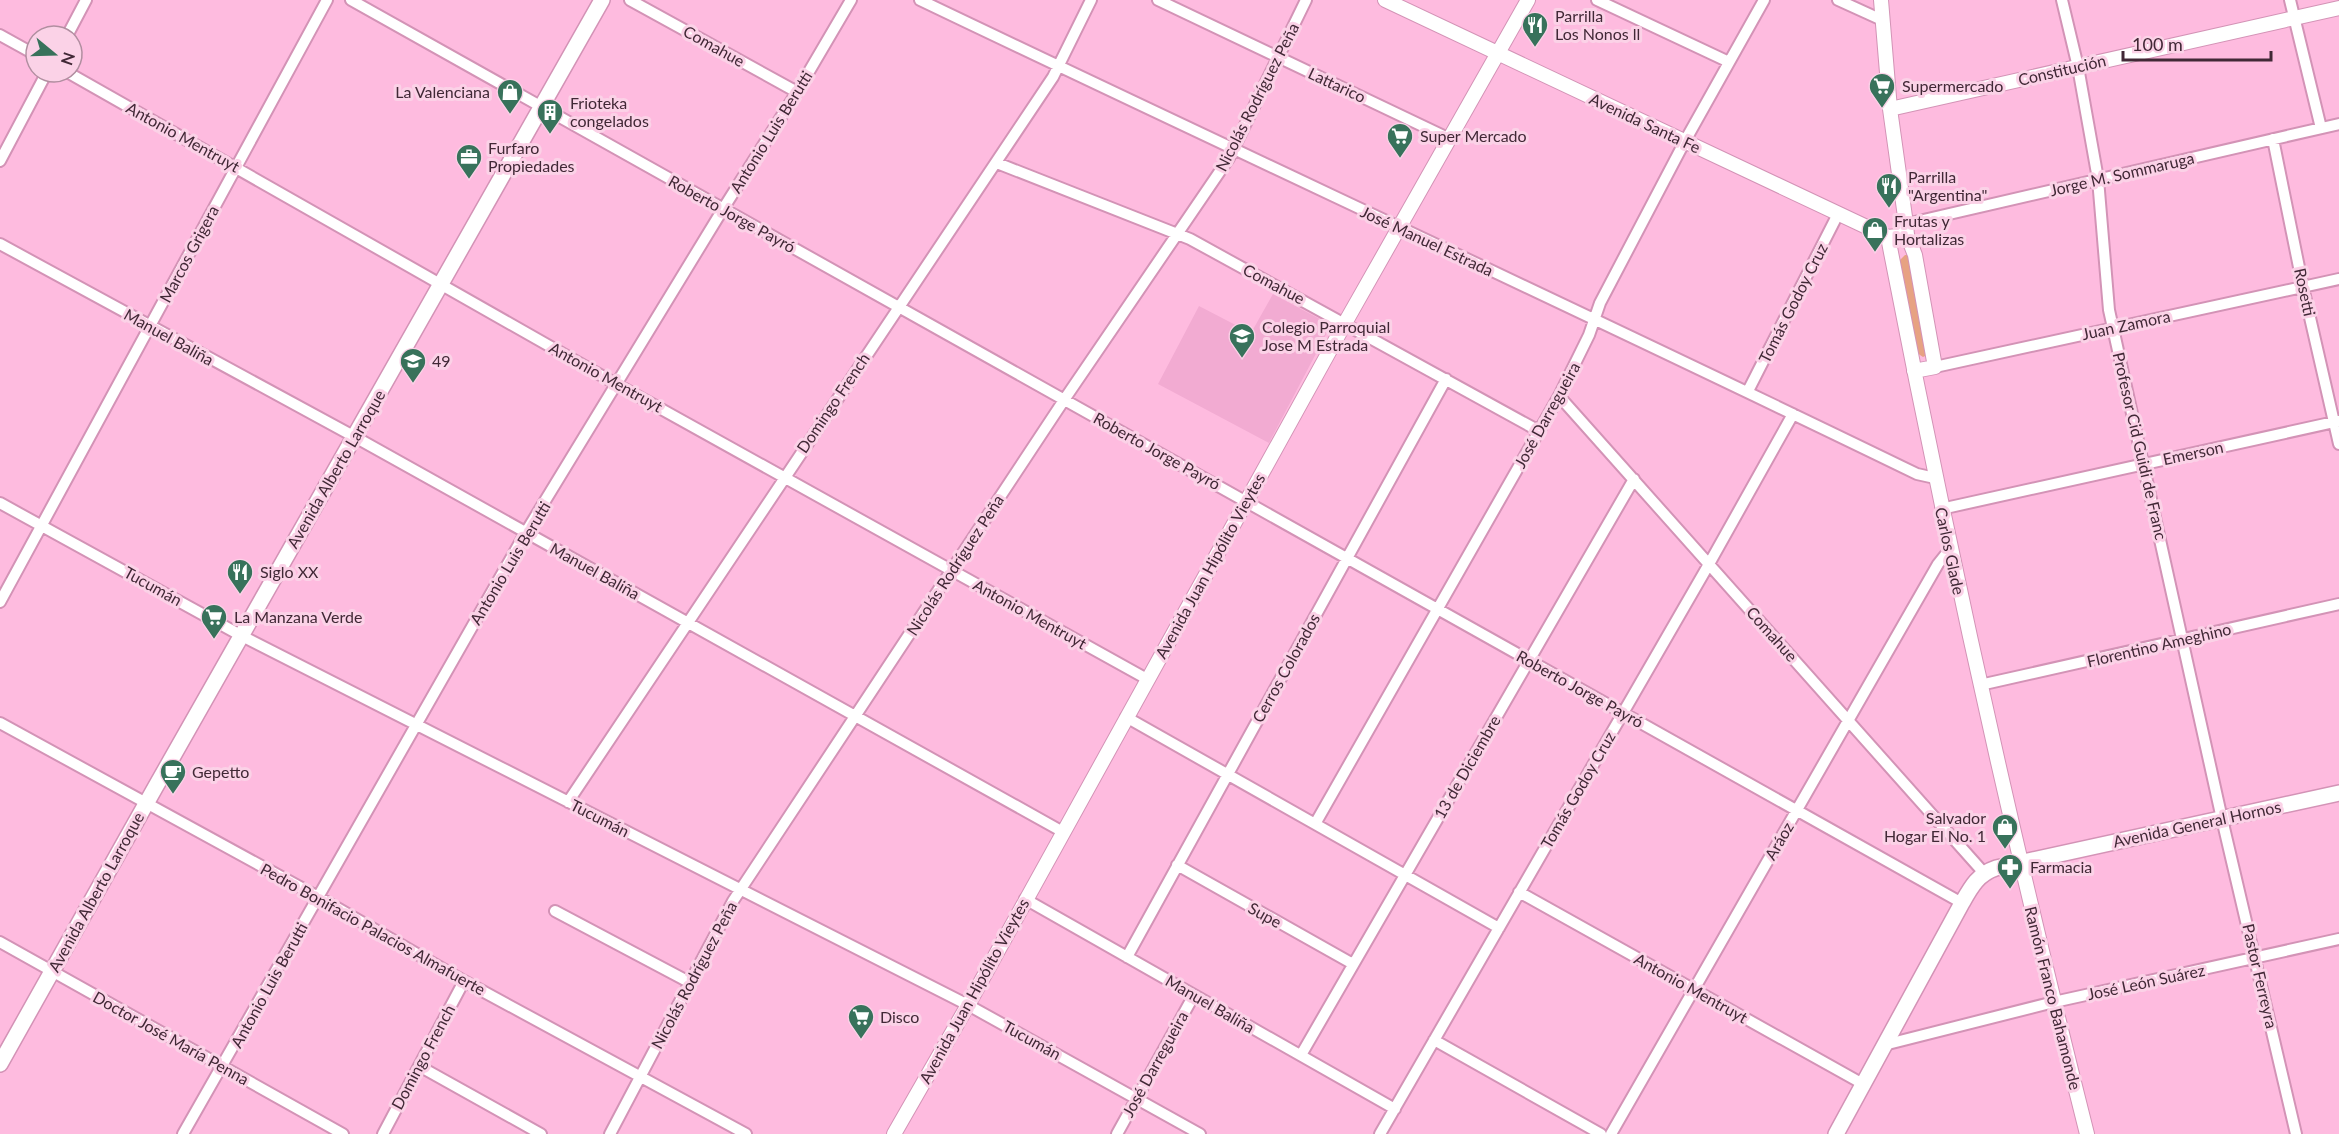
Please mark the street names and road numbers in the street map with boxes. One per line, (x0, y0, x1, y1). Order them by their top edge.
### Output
street label: Nicolás Rodríguez Peña (1211, 19, 1302, 174)
street label: Comahue (680, 21, 748, 70)
street label: Constitución (2016, 50, 2108, 89)
street label: Lattarico (1305, 63, 1369, 106)
street label: Antonio Luis Berutti (725, 67, 816, 196)
street label: Avenida Santa Fe (1587, 89, 1704, 157)
street label: Antonio Mentruyt (123, 98, 243, 176)
street label: Jorge M. Sommaruga (2048, 148, 2196, 199)
street label: Roberto Jorge Payró (666, 171, 799, 256)
street label: José Manuel Estrada (1358, 201, 1497, 280)
street label: Marcos Grigera (155, 202, 222, 306)
street label: Tomás Godoy Cruz (1754, 240, 1831, 366)
street label: Comahue (1240, 259, 1308, 308)
street label: Rosetti (2291, 266, 2320, 318)
street label: Manuel Baliña (121, 304, 217, 369)
street label: Juan Zamora (2080, 306, 2172, 343)
street label: Antonio Mentruyt (546, 338, 666, 416)
street label: Domingo French (792, 349, 873, 456)
street label: Profesor Cid Guidi de Franc (2110, 350, 2171, 542)
street label: José Darregueira (1510, 359, 1583, 471)
street label: Avenida Alberto Larroque (282, 386, 389, 551)
street label: Roberto Jorge Payró (1091, 408, 1224, 493)
street label: Emerson (2161, 437, 2225, 468)
street label: Avenida Juan Hipólito Vieytes (1151, 470, 1268, 662)
street label: Nicolás Rodríguez Peña (902, 491, 1007, 639)
street label: Antonio Luis Berutti (465, 498, 554, 628)
street label: Carlos Glade (1932, 505, 1969, 596)
street label: Manuel Baliña (547, 538, 643, 603)
street label: Tucumán (121, 562, 186, 609)
street label: Antonio Mentruyt (970, 575, 1090, 653)
street label: Comahue (1743, 602, 1802, 665)
street label: Cerros Colorados (1248, 610, 1323, 725)
street label: Florentino Ameghino (2085, 619, 2233, 670)
street label: Roberto Jorge Payró (1514, 646, 1647, 731)
street label: 13 de Diciembre (1429, 712, 1504, 822)
street label: Tomás Godoy Cruz (1536, 728, 1619, 852)
street label: Tucumán (568, 795, 633, 840)
street label: Avenida General Hornos (2111, 796, 2283, 851)
street label: Avenida Alberto Larroque (44, 809, 147, 975)
street label: Aráoz (1760, 818, 1797, 863)
street label: Pedro Bonifacio Palacios Almafuerte (258, 859, 489, 998)
street label: Avenida Juan Hipólito Vieytes (915, 895, 1032, 1087)
street label: Nicolás Rodríguez Peña (647, 898, 740, 1052)
street label: Supe (1245, 898, 1285, 931)
street label: Ramón Franco Bahamonde (2021, 904, 2085, 1092)
street label: Antonio Luis Berutti (226, 919, 311, 1051)
street label: Pastor Ferreyra (2239, 922, 2282, 1030)
street label: Antonio Mentruyt (1631, 949, 1751, 1027)
street label: José León Suárez (2085, 960, 2206, 1003)
street label: Manuel Baliña (1162, 970, 1258, 1037)
street label: Doctor José María Penna (90, 987, 253, 1088)
street label: Domingo French (387, 1001, 458, 1113)
street label: José Darregueira (1118, 1008, 1191, 1120)
street label: Tucumán (1000, 1016, 1065, 1063)

